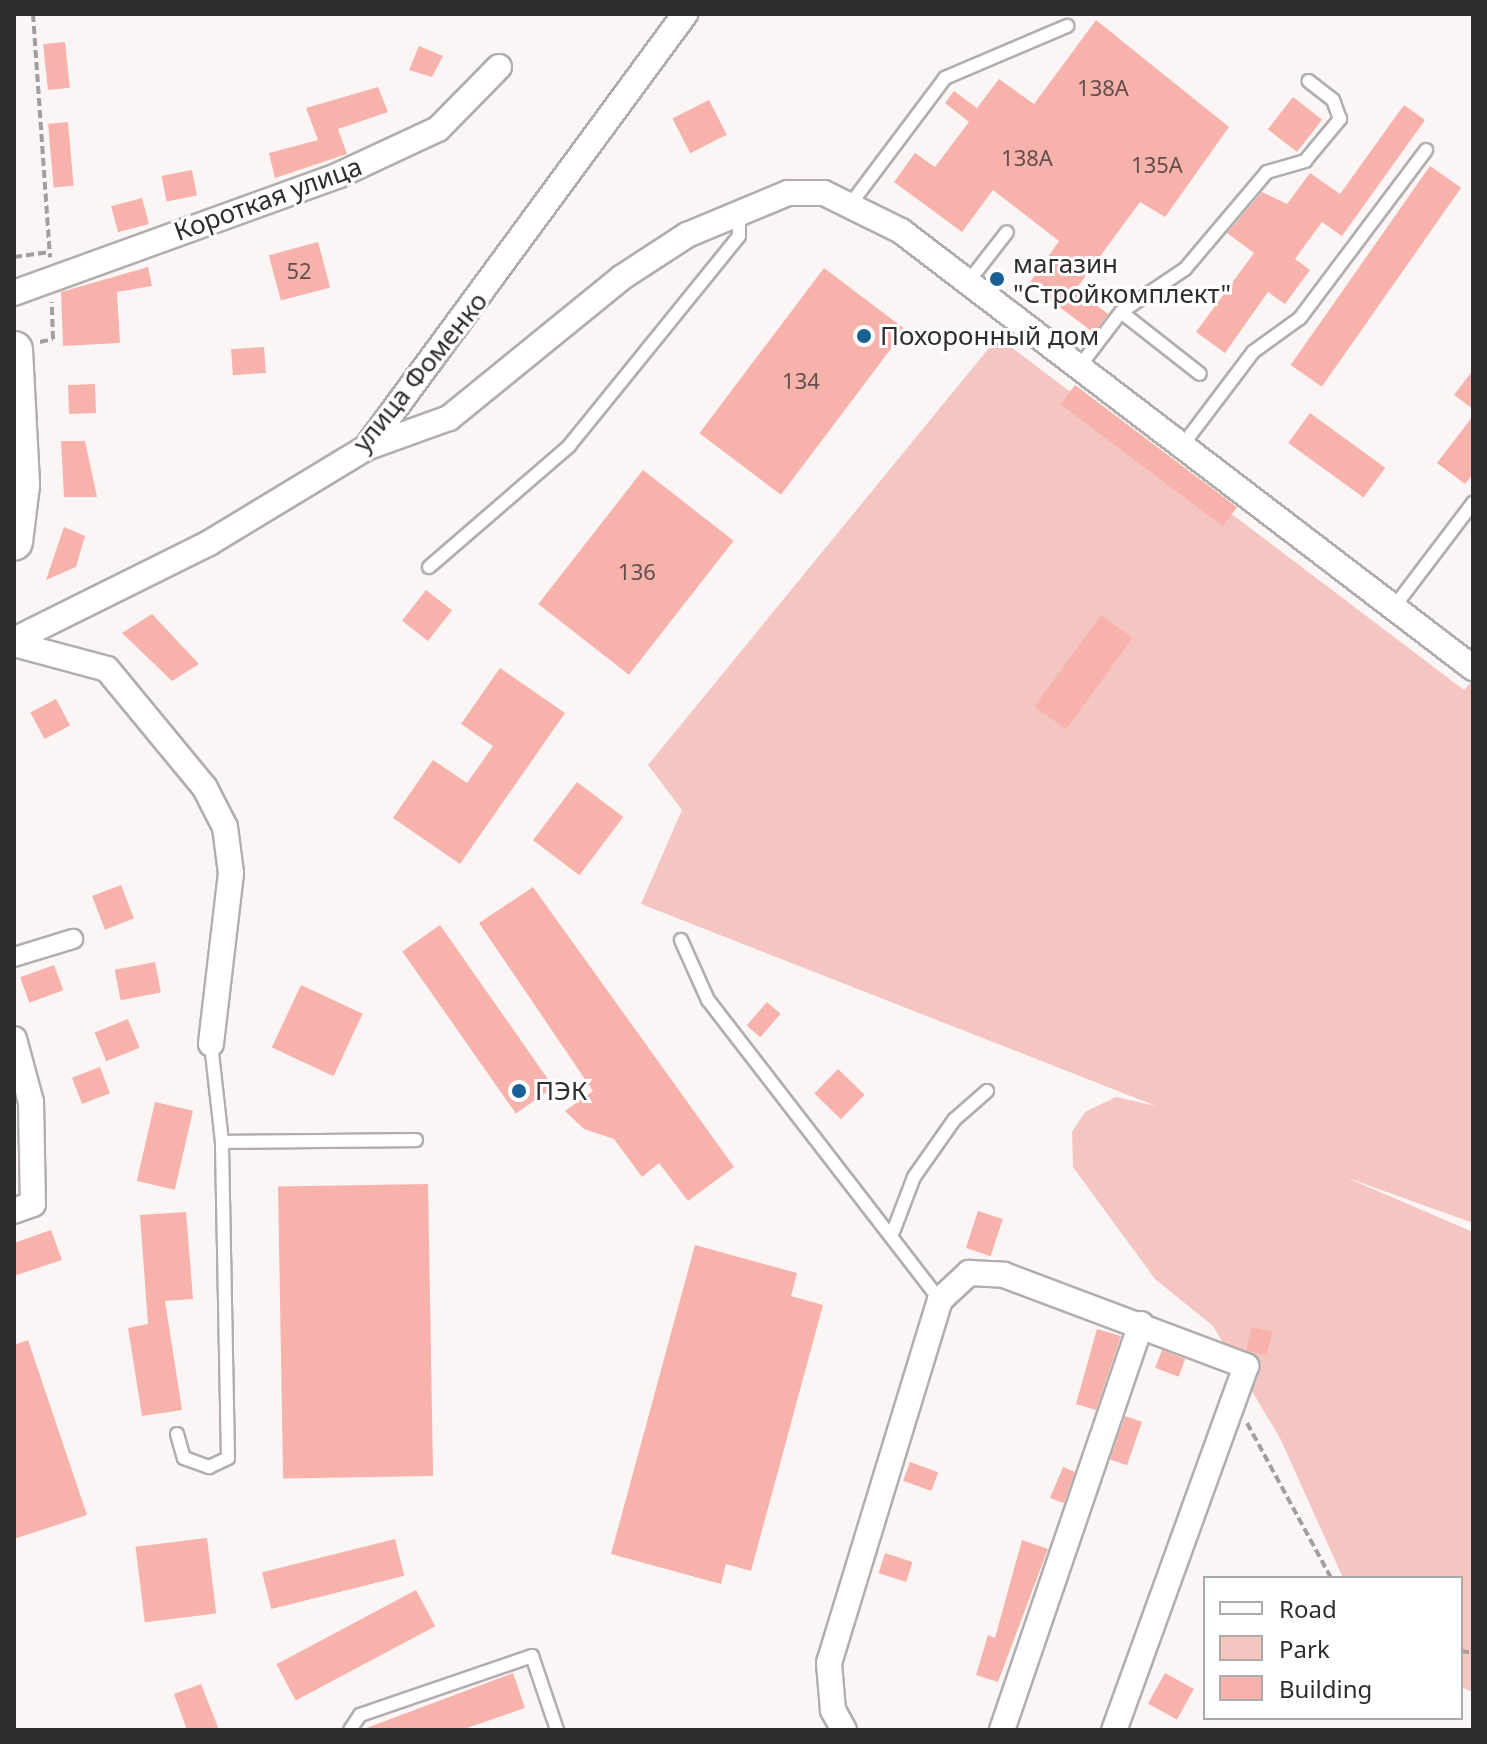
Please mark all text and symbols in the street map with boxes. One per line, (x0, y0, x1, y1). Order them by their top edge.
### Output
house number: 138А (1077, 75, 1129, 101)
house number: 138А (1001, 145, 1053, 171)
street label: Короткая улица (170, 151, 366, 247)
house number: 135А (1131, 152, 1183, 178)
place label: магазин "Стройкомплект" (1013, 248, 1231, 310)
house number: 52 (286, 258, 312, 284)
marker: магазин "Стройкомплект" (988, 270, 1006, 288)
street label: улица Фоменко (346, 286, 494, 458)
place label: Похоронный дом (880, 320, 1099, 352)
marker: Похоронный дом (855, 327, 873, 345)
house number: 134 (782, 368, 820, 394)
house number: 136 (618, 559, 656, 585)
place label: ПЭК (535, 1075, 587, 1107)
marker: ПЭК (510, 1082, 528, 1100)
legend (1203, 1576, 1463, 1720)
text: Road (1279, 1592, 1337, 1625)
text: Park (1279, 1632, 1330, 1665)
text: Building (1279, 1672, 1372, 1705)

